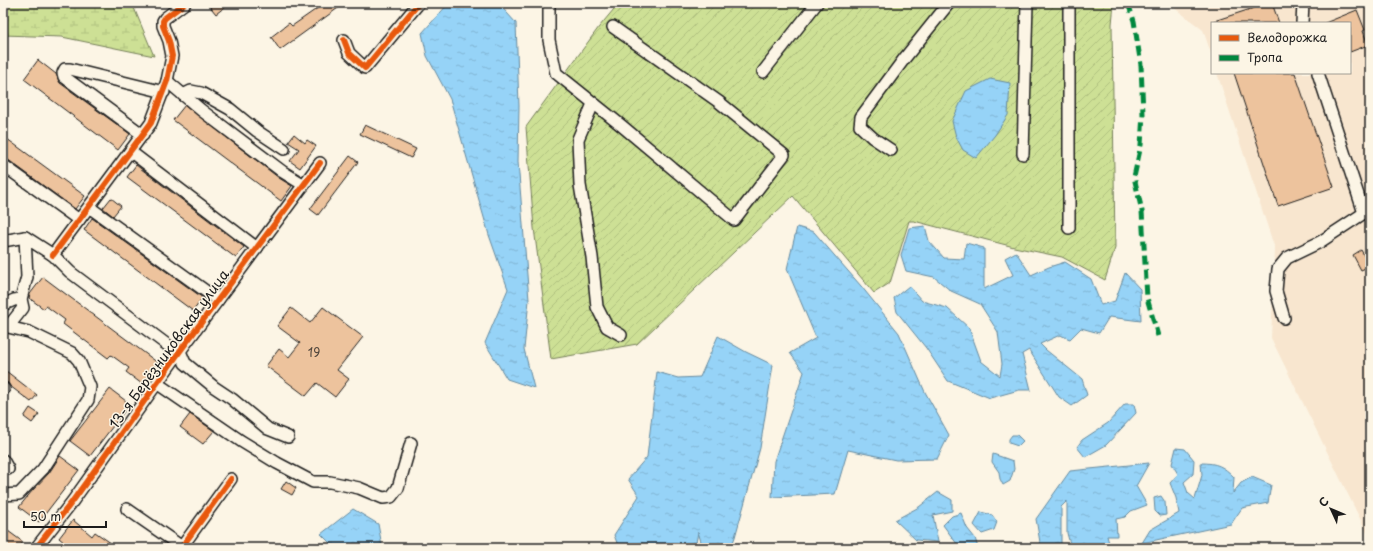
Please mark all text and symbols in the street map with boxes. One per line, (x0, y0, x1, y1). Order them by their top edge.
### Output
legend (1211, 22, 1351, 74)
text: Велодорожка (1247, 28, 1327, 46)
text: Тропа (1247, 48, 1283, 66)
street label: 13-я Берёзниковская улица (103, 264, 234, 433)
house number: 19 (308, 343, 320, 361)
north arrow (1311, 489, 1351, 529)
text: С (1314, 493, 1332, 511)
scale bar (24, 503, 106, 529)
text: 50 m (30, 507, 61, 525)

